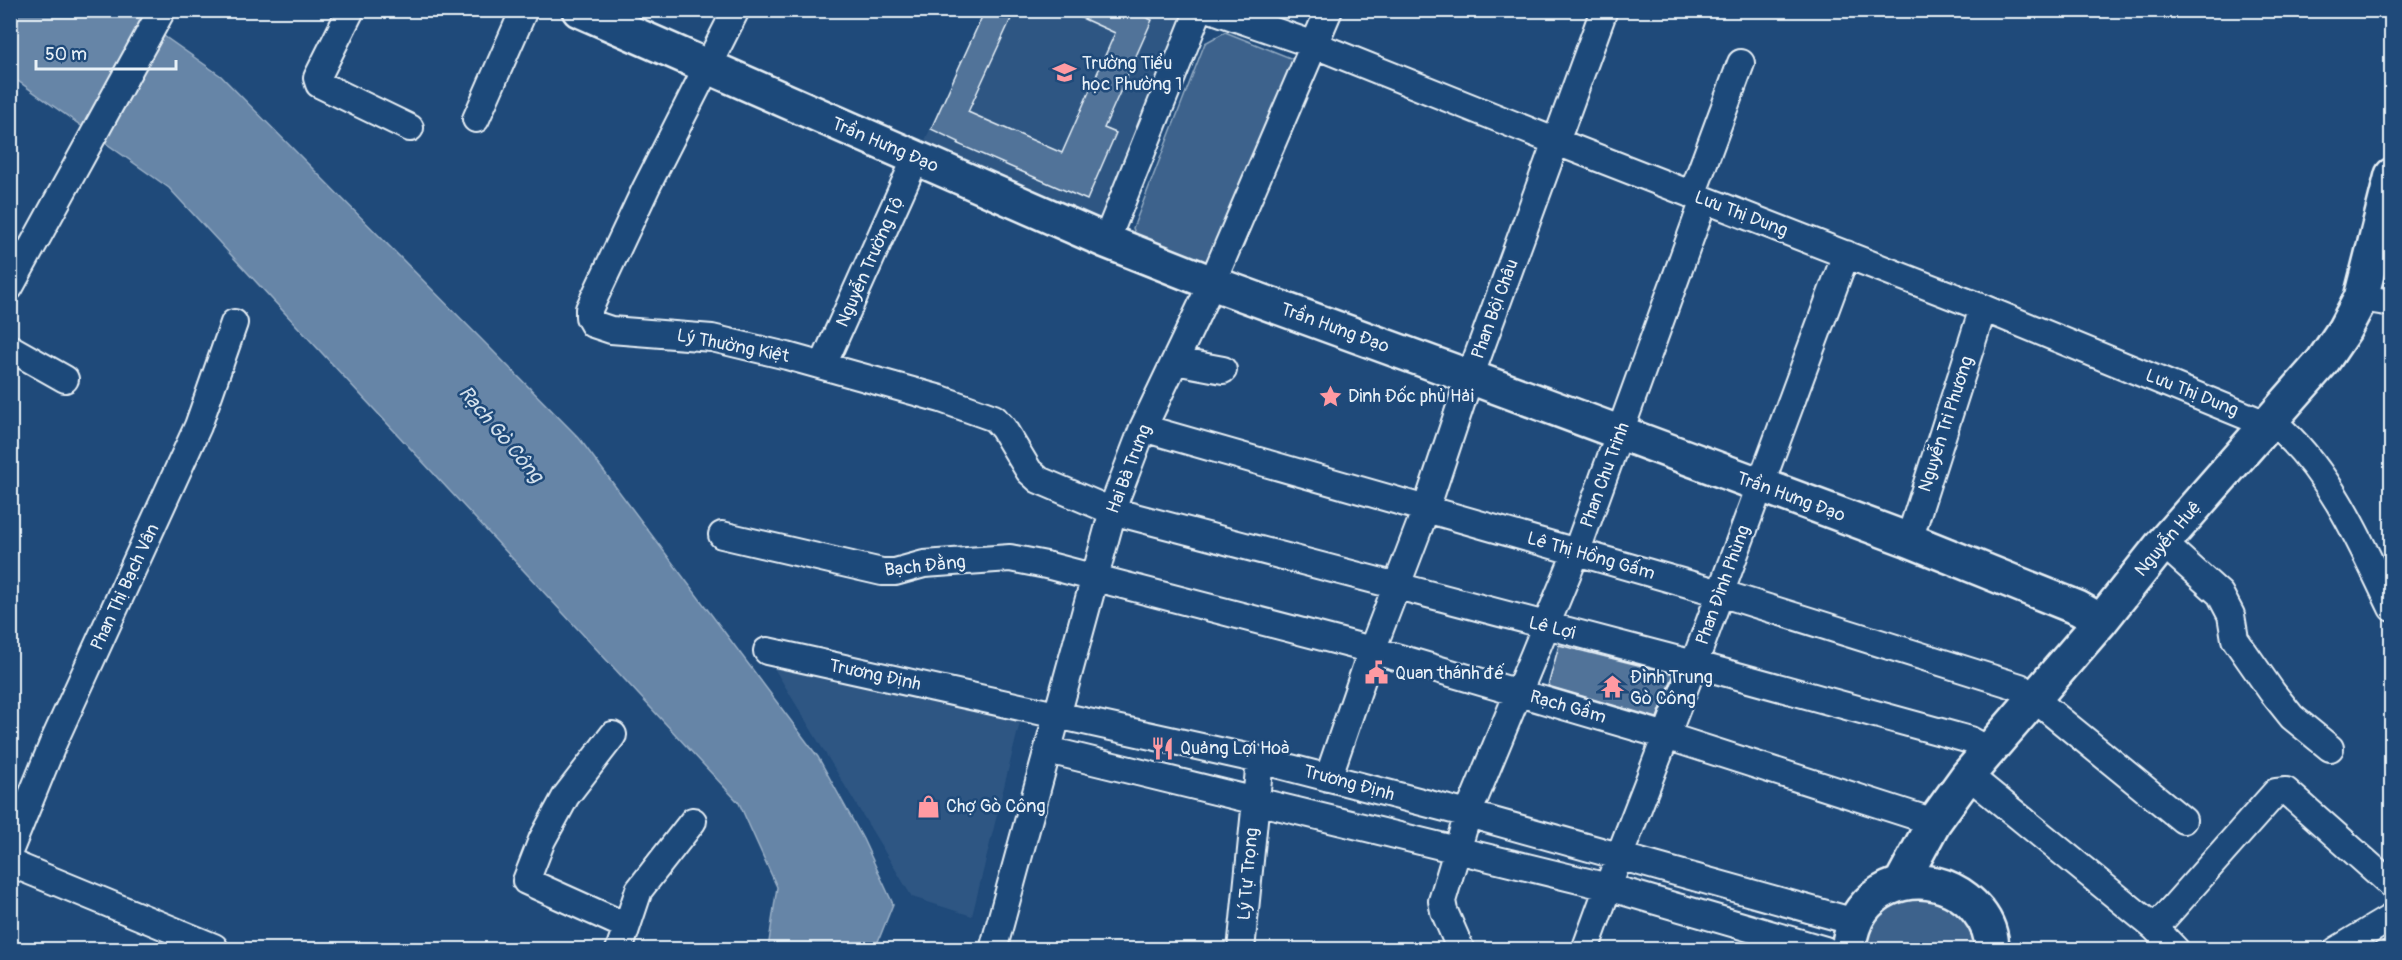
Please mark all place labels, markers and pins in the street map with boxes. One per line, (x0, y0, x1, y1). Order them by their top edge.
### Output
place label: Trường Tiểu học Phường 1 (1082, 52, 1182, 96)
school or university icon: Trường Tiểu học Phường 1 (1051, 60, 1077, 86)
place icon: Dinh Đốc phủ Hải (1317, 383, 1343, 409)
place label: Dinh Đốc phủ Hải (1348, 385, 1474, 408)
public building icon: Quan thánh đế (1364, 660, 1390, 686)
place label: Quan thánh đế (1395, 662, 1504, 685)
place label: Đình Trung Gò Công (1630, 666, 1713, 710)
temple icon: Đình Trung Gò Công (1599, 674, 1625, 700)
restaurant icon: Quảng Lợi Hoà (1149, 735, 1175, 761)
place label: Quảng Lợi Hoà (1180, 737, 1289, 760)
shop icon: Chợ Gò Công (915, 793, 941, 819)
place label: Chợ Gò Công (946, 795, 1046, 818)

